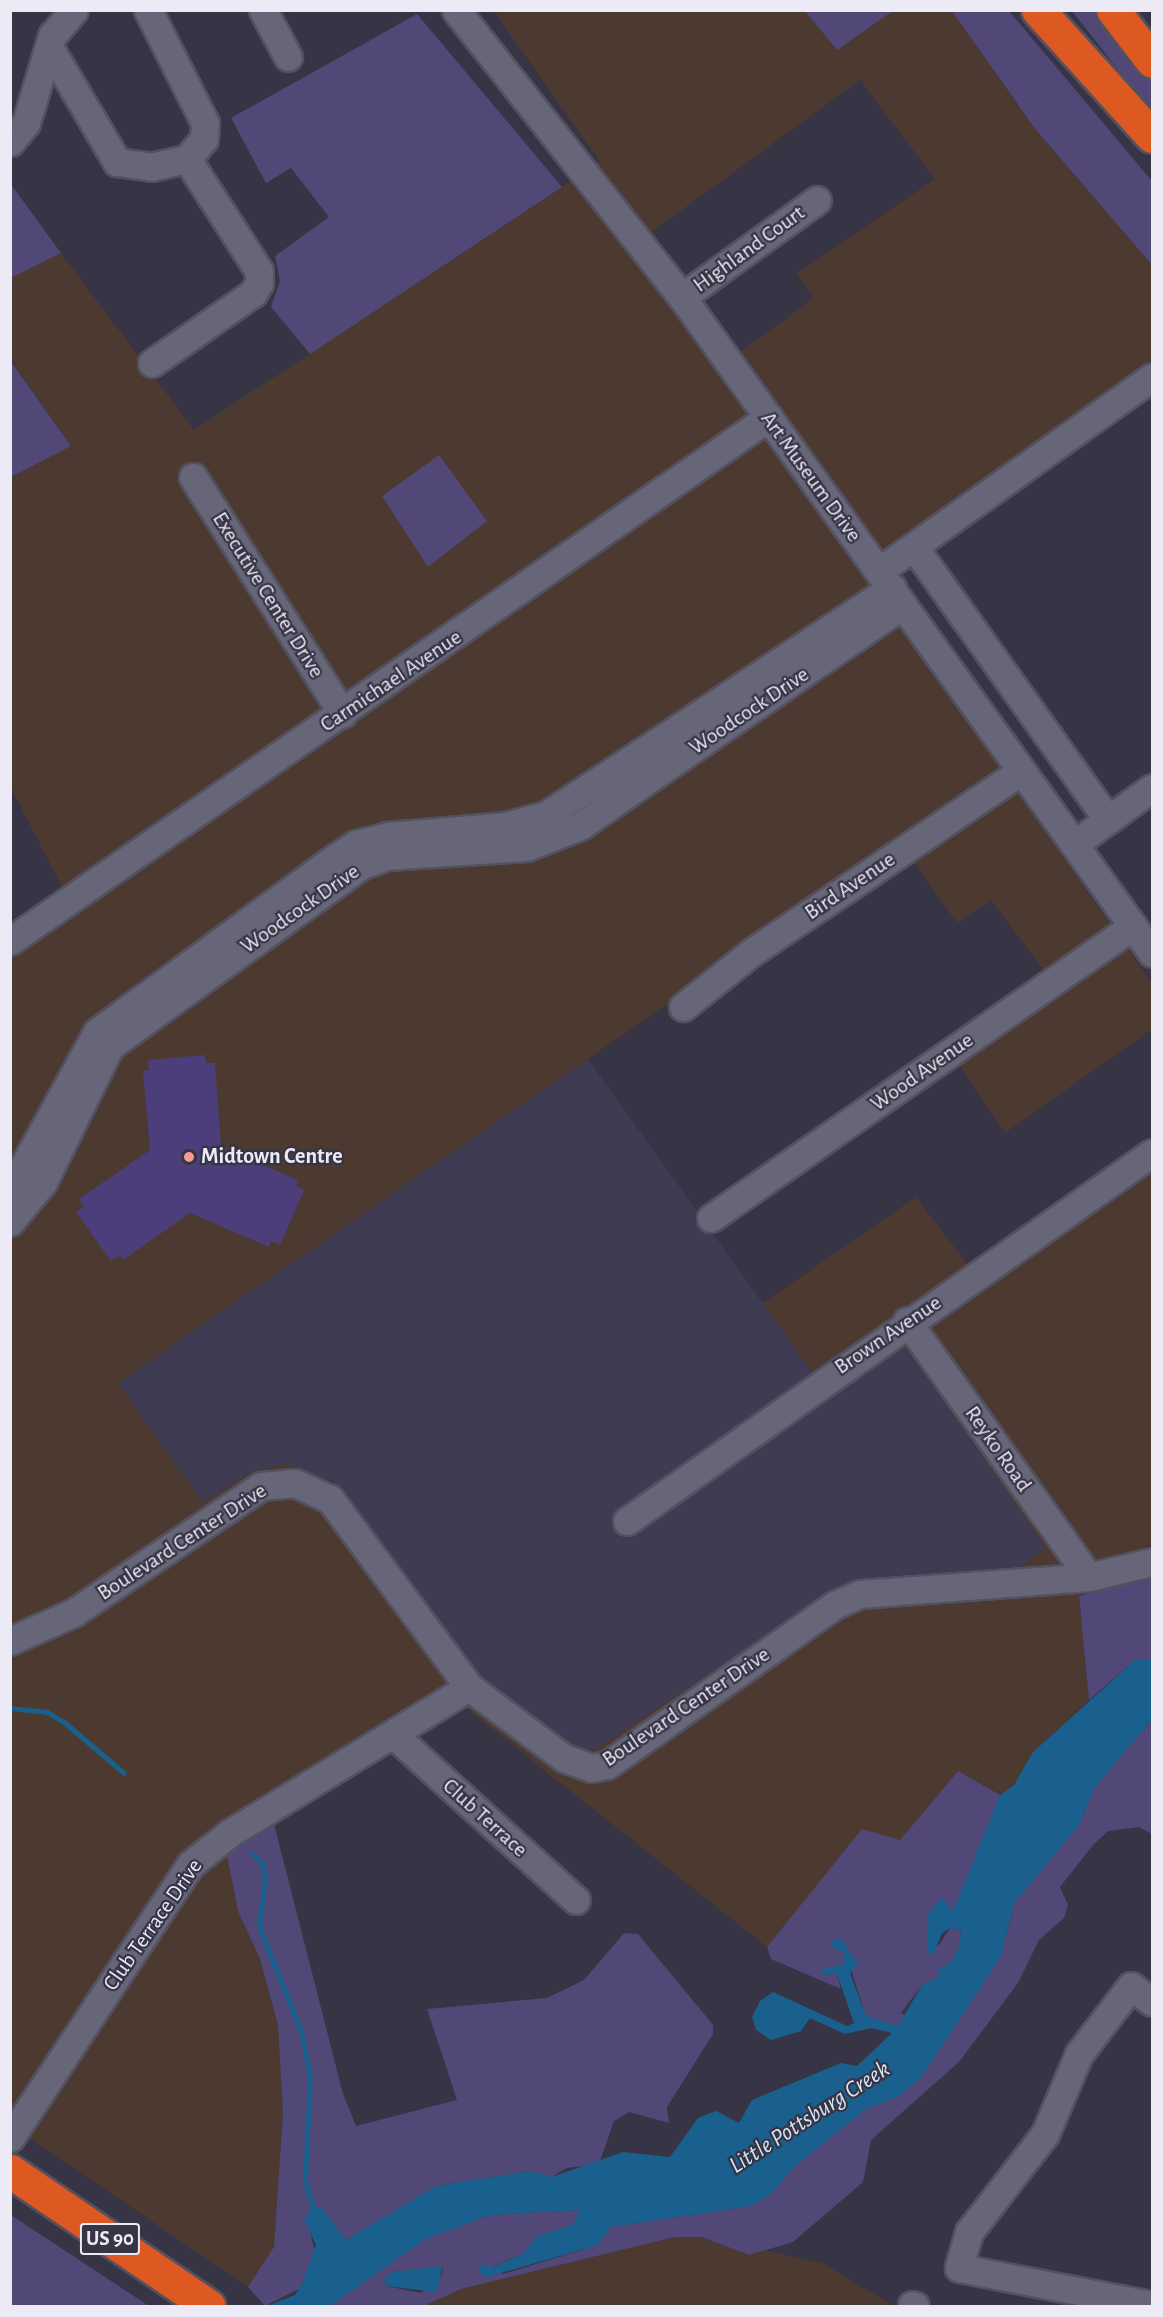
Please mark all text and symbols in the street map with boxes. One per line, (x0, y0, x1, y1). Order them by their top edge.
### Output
street label: Highland Court (688, 200, 810, 298)
street label: Art Museum Drive (755, 407, 867, 547)
street label: Executive Center Drive (206, 507, 330, 683)
street label: Carmichael Avenue (315, 624, 467, 738)
street label: Woodcock Drive (684, 661, 814, 761)
street label: Bird Avenue (800, 846, 900, 926)
street label: Woodcock Drive (236, 858, 364, 960)
street label: Wood Avenue (866, 1027, 978, 1117)
place label: Midtown Centre (201, 1144, 343, 1170)
marker: Midtown Centre (182, 1150, 196, 1164)
street label: Brown Avenue (830, 1290, 946, 1380)
street label: Reyko Road (959, 1401, 1037, 1497)
street label: Boulevard Center Drive (93, 1478, 271, 1606)
street label: Boulevard Center Drive (597, 1641, 775, 1773)
street label: Club Terrace (437, 1773, 533, 1863)
street label: Club Terrace Drive (98, 1854, 208, 1996)
water label: Little Pottsburg Creek (724, 2055, 896, 2181)
road number: US 90 (78, 2221, 142, 2257)

